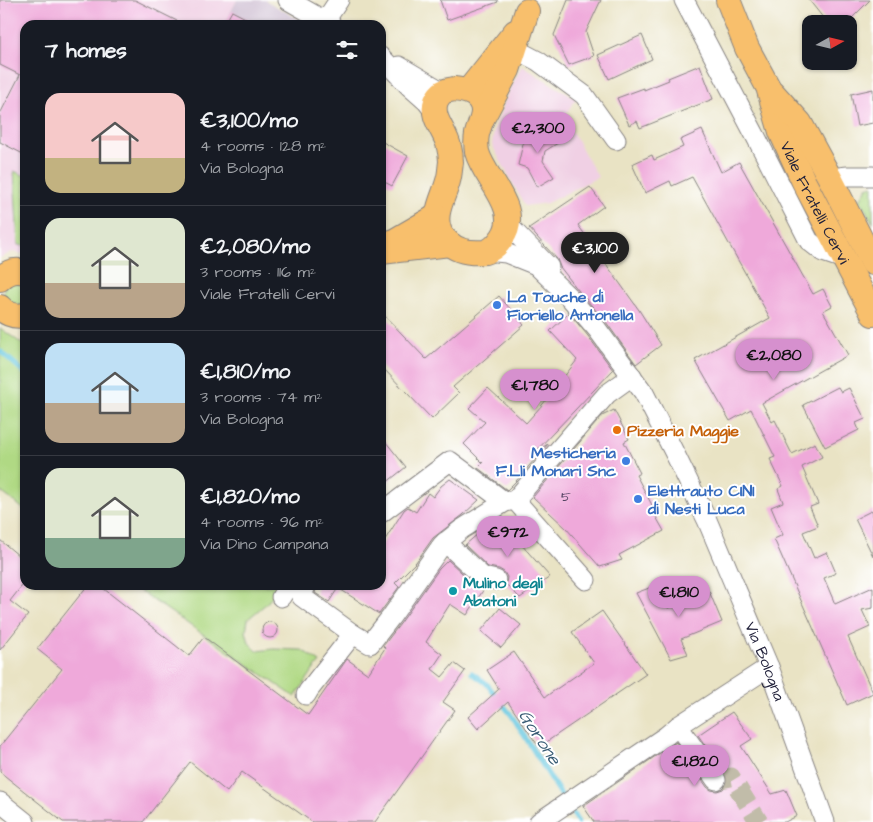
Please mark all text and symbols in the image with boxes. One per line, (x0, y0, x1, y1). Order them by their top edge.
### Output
north arrow (802, 15, 858, 70)
map controls (802, 15, 857, 70)
text: 7 homes (45, 36, 127, 65)
icon: filters (333, 36, 361, 64)
text: €3,100/mo (200, 106, 298, 135)
pin: €2,300 (497, 112, 579, 154)
icon: home (85, 113, 145, 173)
text: €2,300 (511, 117, 565, 139)
text: 4 rooms · 128 m² (200, 135, 326, 157)
street label: Viale Fratelli Cervi (775, 138, 855, 268)
text: Via Bologna (200, 157, 283, 179)
text: €2,080/mo (200, 232, 310, 261)
pin: €3,100 (554, 232, 636, 274)
text: €3,100 (572, 237, 618, 259)
icon: home (85, 238, 145, 298)
text: 3 rooms · 116 m² (200, 261, 316, 283)
text: Viale Fratelli Cervi (200, 283, 335, 305)
place label: La Touche di Fioriello Antonella (507, 286, 634, 326)
marker: La Touche di Fioriello Antonella (491, 299, 503, 311)
pin: €2,080 (733, 338, 815, 381)
text: €2,080 (746, 344, 802, 366)
text: €1,810/mo (200, 357, 290, 386)
icon: home (85, 363, 145, 423)
pin: €1,780 (494, 368, 576, 411)
text: €1,780 (511, 374, 559, 396)
text: 3 rooms · 74 m² (200, 386, 323, 408)
text: Via Bologna (200, 408, 283, 430)
place label: Pizzeria Maggie (627, 420, 739, 444)
marker: Pizzeria Maggie (611, 424, 623, 436)
place label: Mesticheria F.Lli Monari Snc (496, 442, 617, 482)
marker: Mesticheria F.Lli Monari Snc (620, 455, 632, 467)
place label: Elettrauto CINI di Nesti Luca (647, 480, 755, 520)
text: €1,820/mo (200, 482, 300, 511)
house number: 5 (561, 487, 571, 507)
icon: home (85, 488, 145, 548)
marker: Elettrauto CINI di Nesti Luca (632, 493, 644, 505)
text: 4 rooms · 96 m² (200, 511, 324, 533)
pin: €972 (478, 516, 538, 558)
text: €972 (488, 521, 528, 543)
text: Via Dino Campana (200, 533, 328, 555)
place label: Mulino degli Abatoni (463, 572, 543, 612)
pin: €1,810 (638, 576, 720, 618)
text: €1,810 (659, 581, 699, 603)
marker: Mulino degli Abatoni (447, 585, 459, 597)
street label: Via Bologna (739, 619, 790, 704)
water label: Gorone (512, 705, 567, 771)
pin: €1,820 (654, 744, 736, 787)
text: €1,820 (671, 750, 719, 772)

